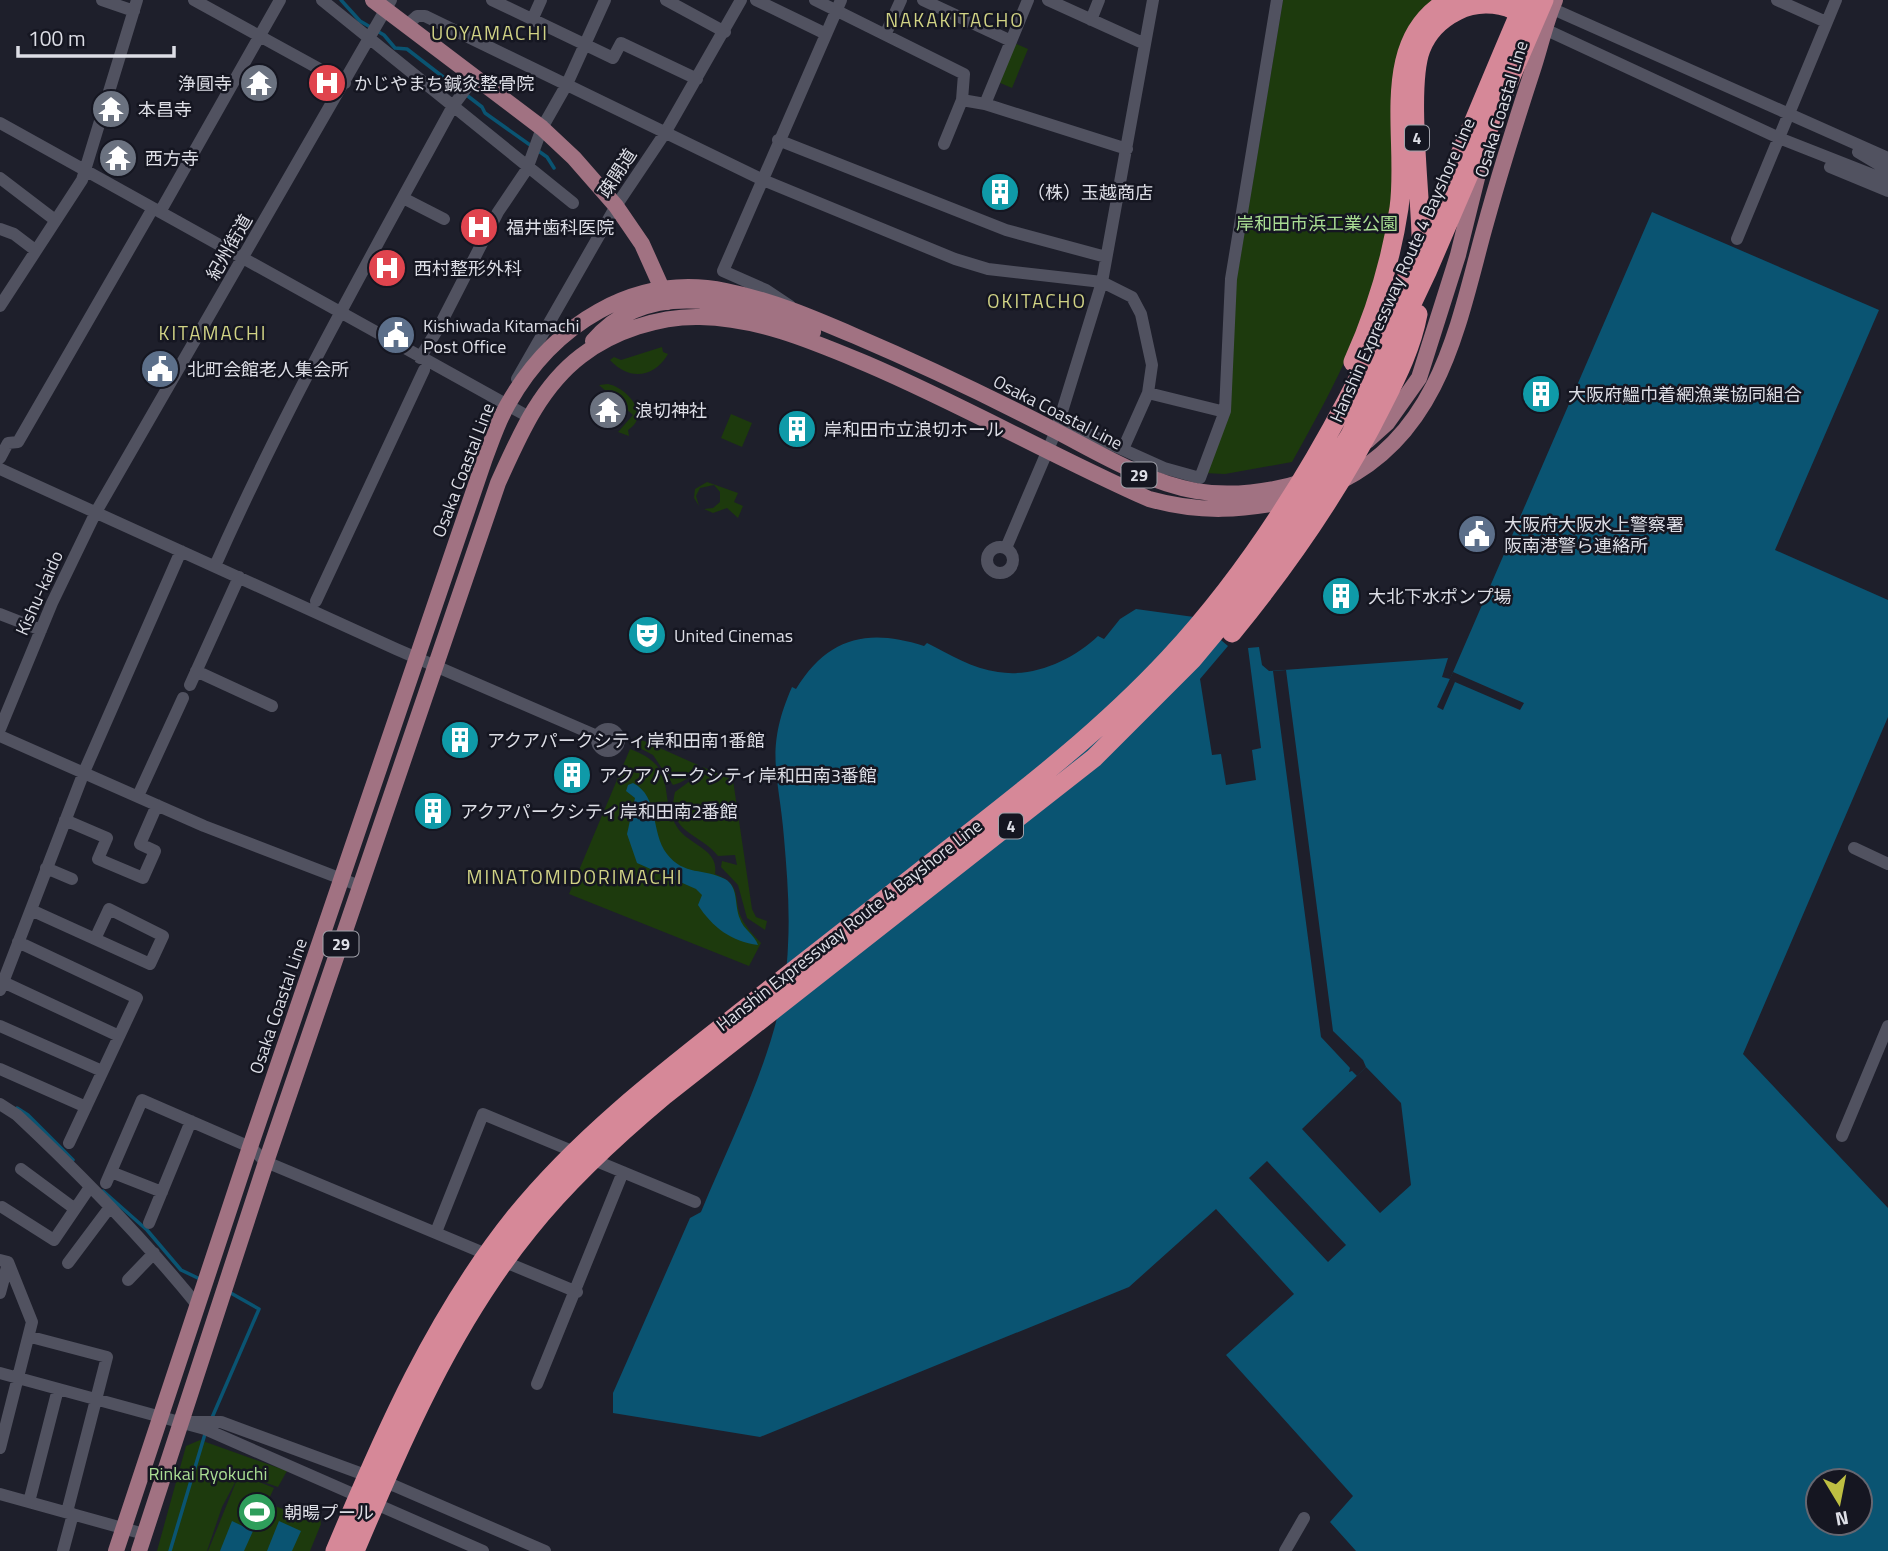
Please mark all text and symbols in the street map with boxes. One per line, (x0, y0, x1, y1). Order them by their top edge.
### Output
district label: NAKAKITACHO (885, 5, 1025, 34)
scale bar (18, 14, 173, 58)
district label: UOYAMACHI (431, 18, 549, 47)
text: 100 m (28, 22, 85, 54)
street label: Osaka Coastal Line (1467, 37, 1535, 181)
temple icon: 浄圓寺 (238, 62, 280, 104)
hospital icon: かじやまち鍼灸整骨院 (306, 62, 348, 104)
place label: 浄圓寺 (178, 70, 232, 97)
place label: かじやまち鍼灸整骨院 (354, 70, 534, 97)
temple icon: 本昌寺 (90, 88, 132, 130)
place label: 本昌寺 (138, 96, 192, 123)
street label: Hanshin Expressway Route 4 Bayshore Line (1322, 113, 1482, 427)
road number: 4 (1405, 126, 1429, 150)
temple icon: 西方寺 (97, 137, 139, 179)
street label: 疎開道 (591, 143, 643, 203)
place label: 西方寺 (145, 145, 199, 172)
building icon: （株）玉越商店 (979, 171, 1021, 213)
place label: （株）玉越商店 (1027, 179, 1153, 206)
hospital icon: 福井歯科医院 (458, 206, 500, 248)
street label: 紀州街道 (199, 209, 259, 285)
park label: 岸和田市浜工業公園 (1236, 210, 1398, 237)
place label: 福井歯科医院 (506, 214, 614, 241)
hospital icon: 西村整形外科 (366, 247, 408, 289)
place label: 西村整形外科 (414, 255, 522, 282)
district label: OKITACHO (987, 286, 1087, 315)
place label: Kishiwada Kitamachi Post Office (423, 312, 579, 360)
public building icon: Kishiwada Kitamachi Post Office (375, 314, 417, 356)
district label: KITAMACHI (159, 318, 267, 347)
public building icon: 北町会館老人集会所 (139, 348, 181, 390)
place label: 北町会館老人集会所 (187, 356, 349, 383)
street label: Osaka Coastal Line (989, 368, 1127, 456)
building icon: 大阪府鰮巾着網漁業協同組合 (1520, 373, 1562, 415)
place label: 大阪府鰮巾着網漁業協同組合 (1568, 381, 1802, 408)
temple icon: 浪切神社 (587, 389, 629, 431)
place label: 浪切神社 (635, 397, 707, 424)
street label: Osaka Coastal Line (425, 399, 501, 541)
building icon: 岸和田市立浪切ホール (776, 408, 818, 450)
place label: 岸和田市立浪切ホール (824, 416, 1004, 443)
road number: 29 (1122, 462, 1156, 488)
place label: 大阪府大阪水上警察署 阪南港警ら連絡所 (1504, 511, 1684, 559)
public building icon: 大阪府大阪水上警察署 阪南港警ら連絡所 (1456, 513, 1498, 555)
street label: Kishu-kaido (8, 546, 70, 640)
building icon: 大北下水ポンプ場 (1320, 575, 1362, 617)
place label: 大北下水ポンプ場 (1368, 583, 1511, 610)
theatre icon: United Cinemas (626, 614, 668, 656)
place label: United Cinemas (674, 622, 793, 649)
building icon: アクアパークシティ岸和田南1番館 (439, 719, 481, 761)
place label: アクアパークシティ岸和田南1番館 (487, 727, 765, 754)
building icon: アクアパークシティ岸和田南3番館 (551, 754, 593, 796)
place label: アクアパークシティ岸和田南3番館 (599, 762, 877, 789)
building icon: アクアパークシティ岸和田南2番館 (412, 790, 454, 832)
place label: アクアパークシティ岸和田南2番館 (460, 798, 738, 825)
street label: Hanshin Expressway Route 4 Bayshore Line (710, 812, 988, 1038)
road number: 4 (999, 814, 1023, 838)
district label: MINATOMIDORIMACHI (467, 862, 683, 891)
road number: 29 (324, 932, 358, 956)
street label: Osaka Coastal Line (242, 934, 314, 1078)
park label: Rinkai Ryokuchi (149, 1460, 267, 1487)
north arrow (1804, 1467, 1874, 1537)
sports icon: 朝暘プール (236, 1491, 278, 1533)
place label: 朝暘プール (284, 1499, 374, 1526)
text: N (1833, 1504, 1851, 1535)

